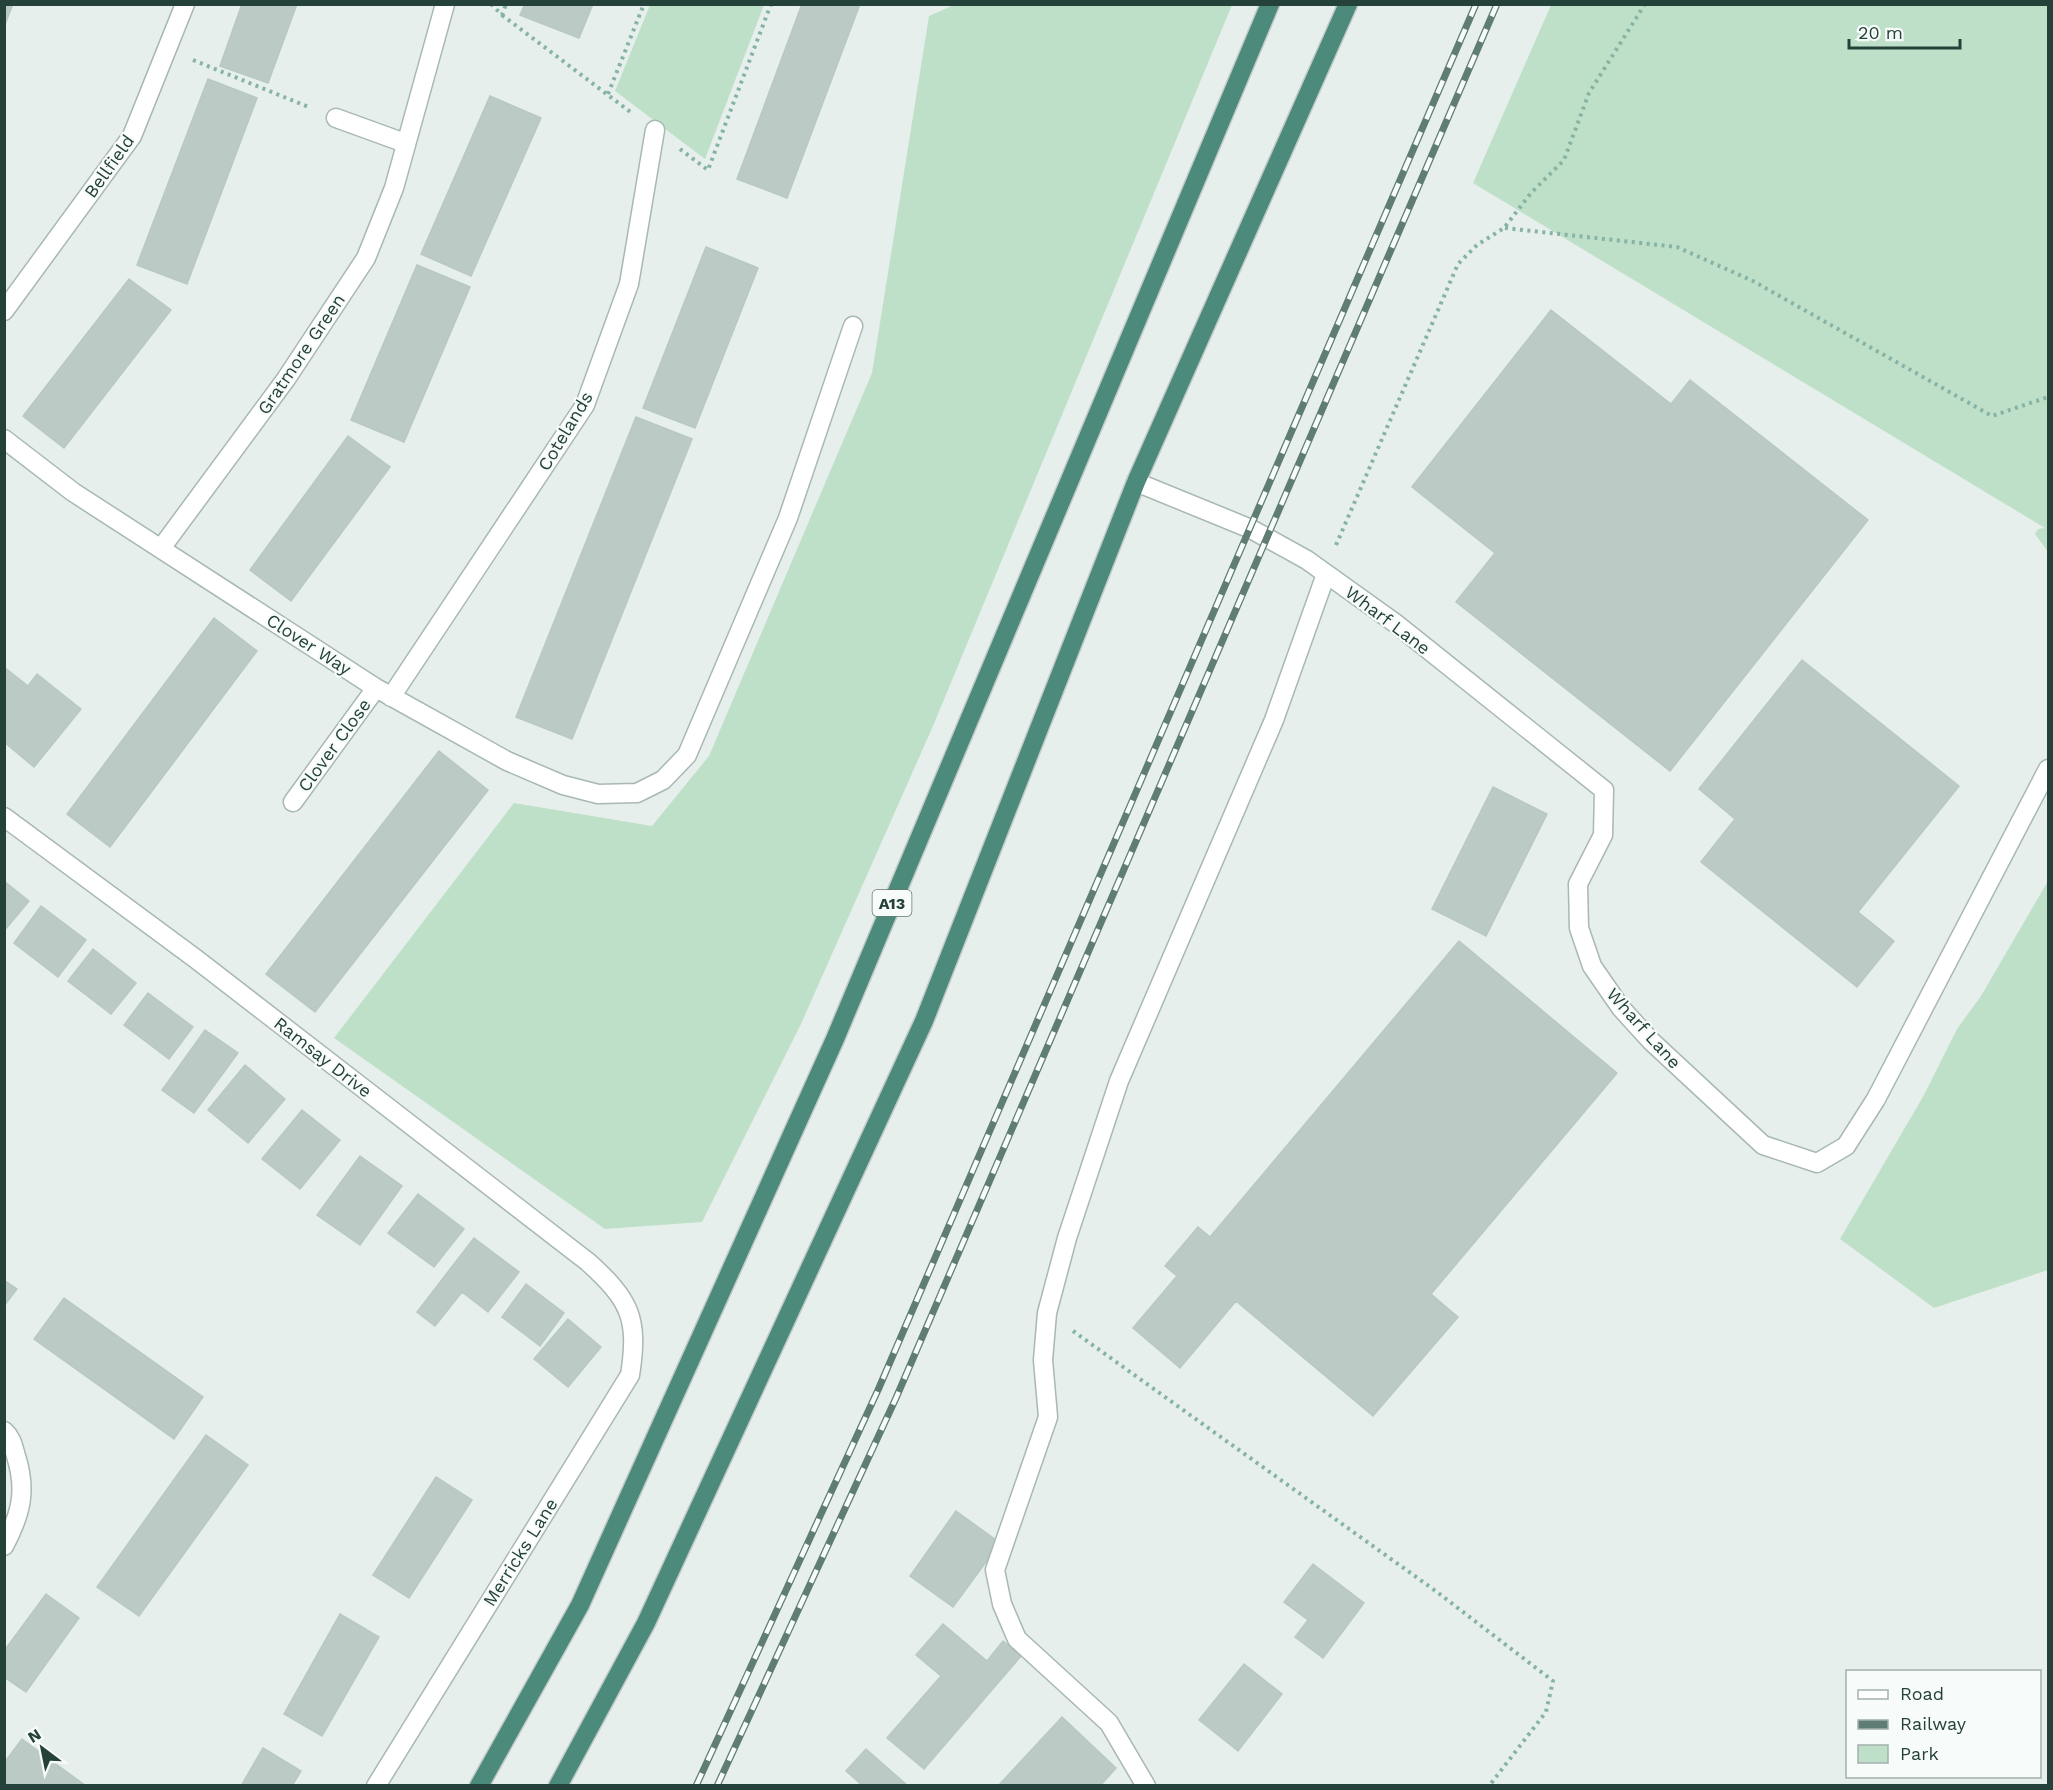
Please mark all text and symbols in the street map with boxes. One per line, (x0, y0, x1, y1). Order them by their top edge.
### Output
scale bar (1849, 12, 1960, 50)
text: 20 m (1858, 22, 1903, 43)
street label: Bellfield (80, 130, 138, 202)
street label: Gratmore Green (253, 290, 349, 418)
street label: Cotelands (533, 388, 597, 474)
street label: Wharf Lane (1341, 581, 1435, 659)
street label: Clover Way (263, 609, 356, 679)
street label: Clover Close (293, 694, 375, 796)
road number: A13 (872, 890, 912, 916)
street label: Wharf Lane (1602, 983, 1686, 1073)
street label: Ramsay Drive (270, 1012, 376, 1102)
street label: Merricks Lane (478, 1494, 562, 1610)
legend (1846, 1670, 2041, 1778)
text: Road (1900, 1683, 1944, 1704)
text: Railway (1900, 1713, 1967, 1734)
north arrow (12, 1718, 72, 1778)
text: N (24, 1725, 44, 1747)
text: Park (1900, 1743, 1939, 1764)

